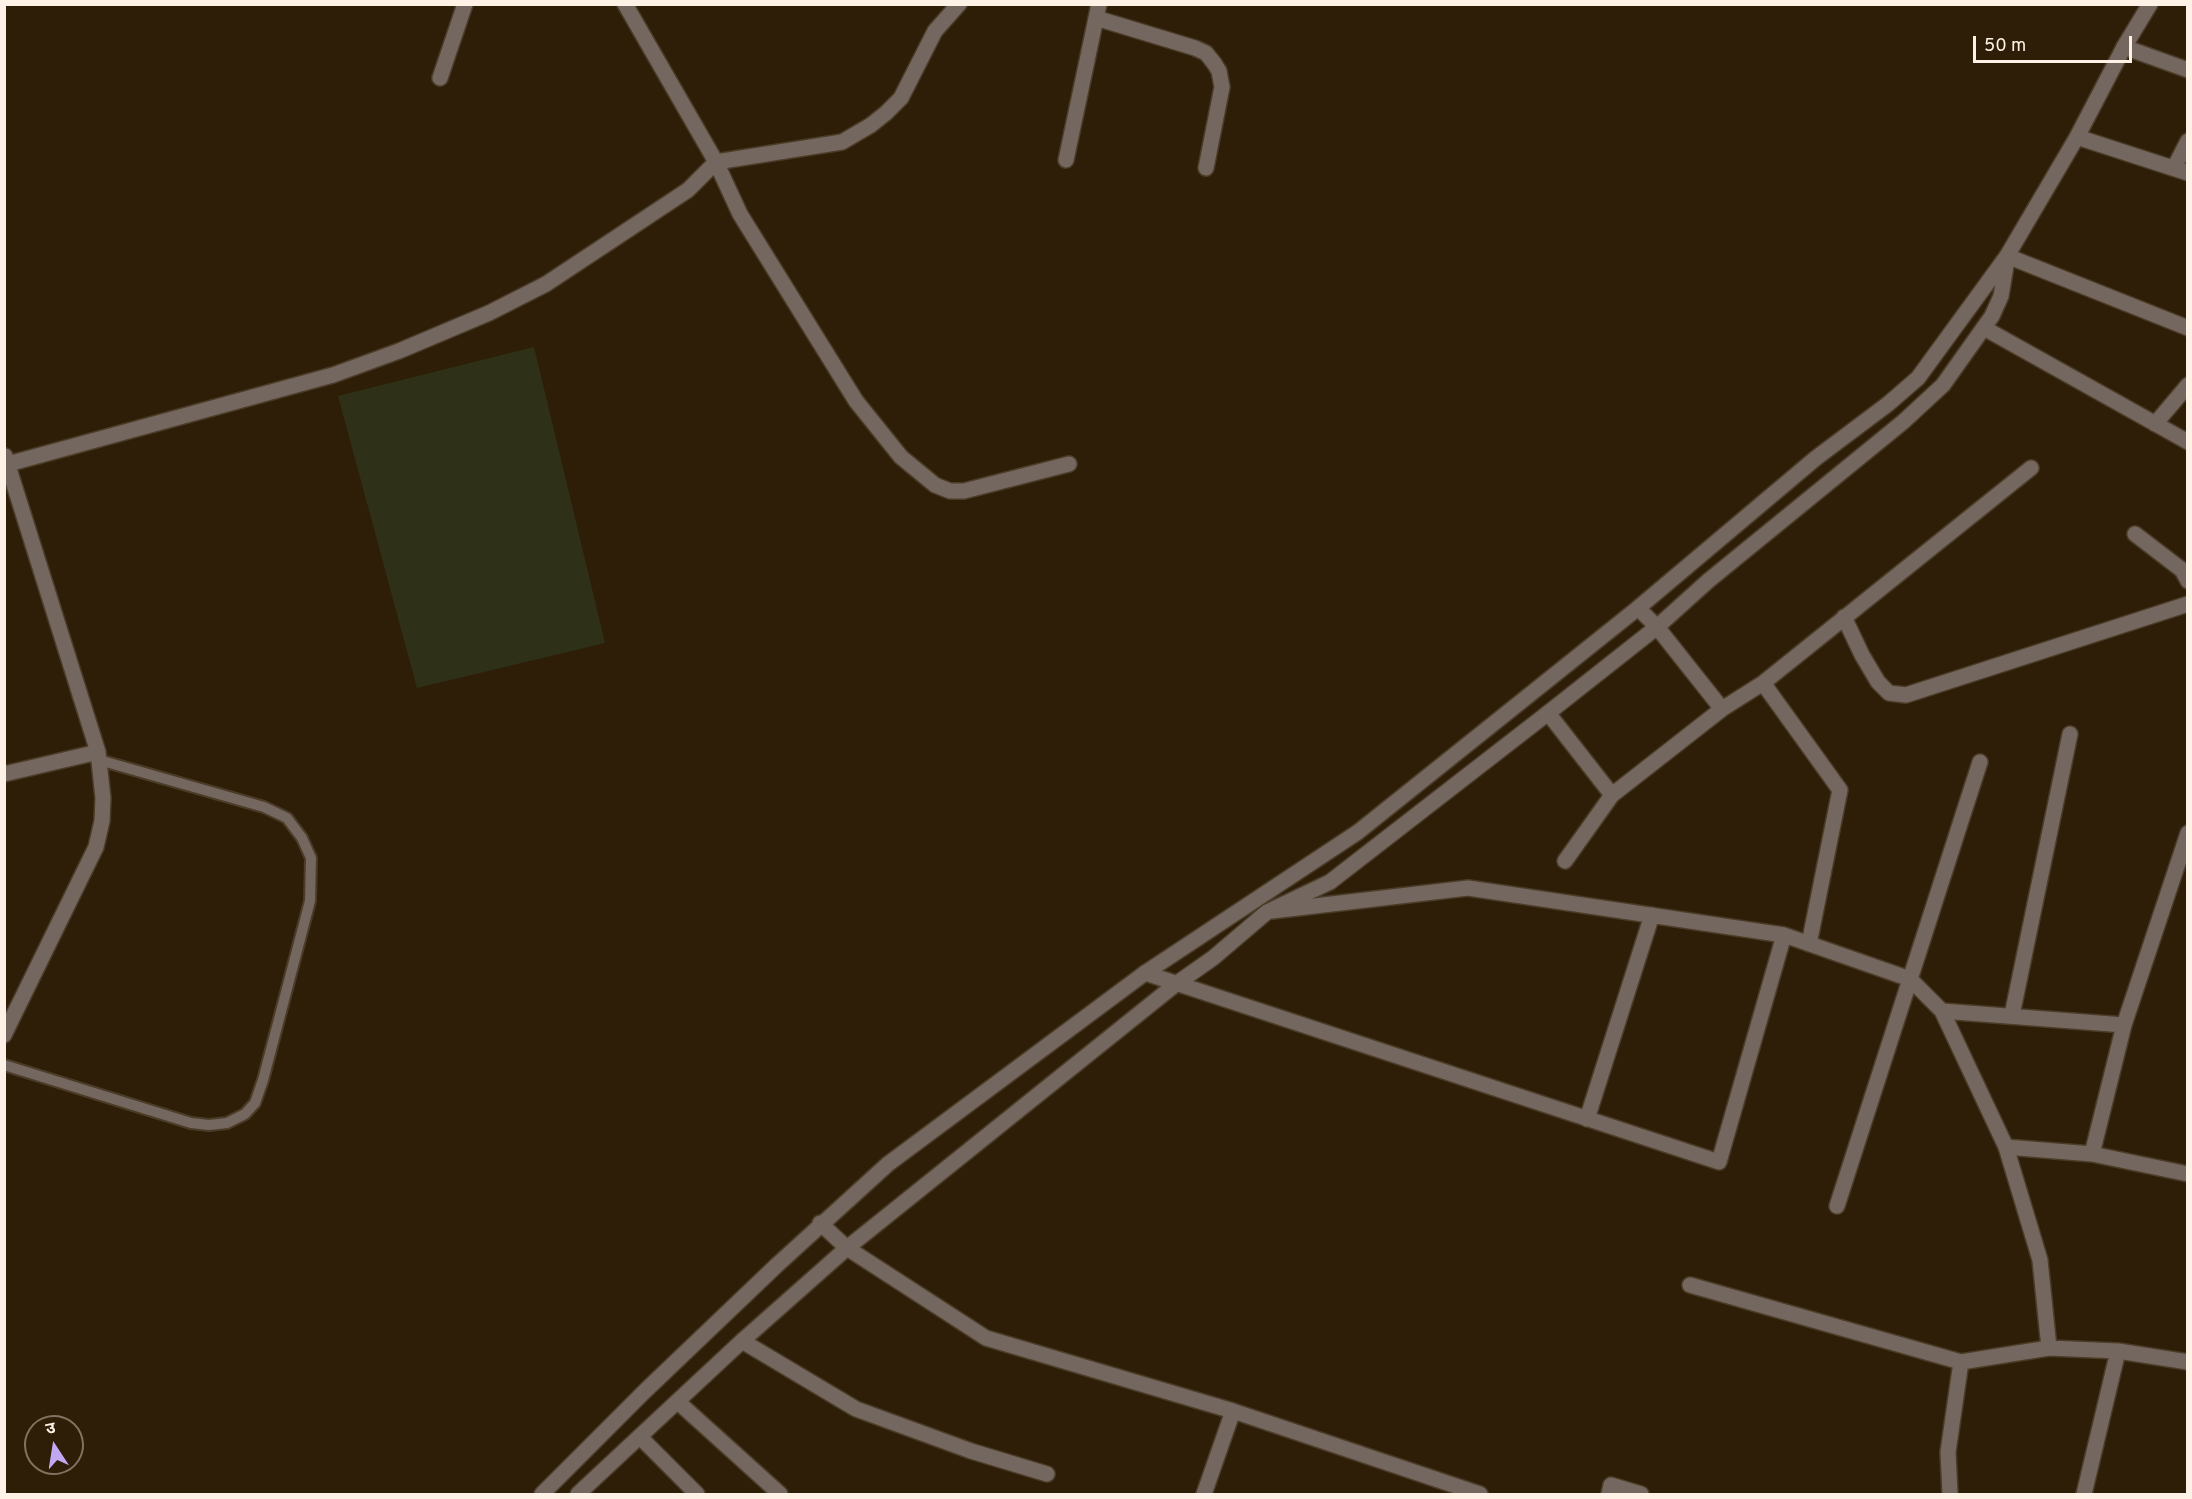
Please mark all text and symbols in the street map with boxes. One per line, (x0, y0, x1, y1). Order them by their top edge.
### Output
scale bar (1976, 24, 2135, 62)
text: 50 m (1984, 35, 2026, 58)
north arrow (24, 1415, 84, 1475)
text: उ (44, 1419, 57, 1440)

